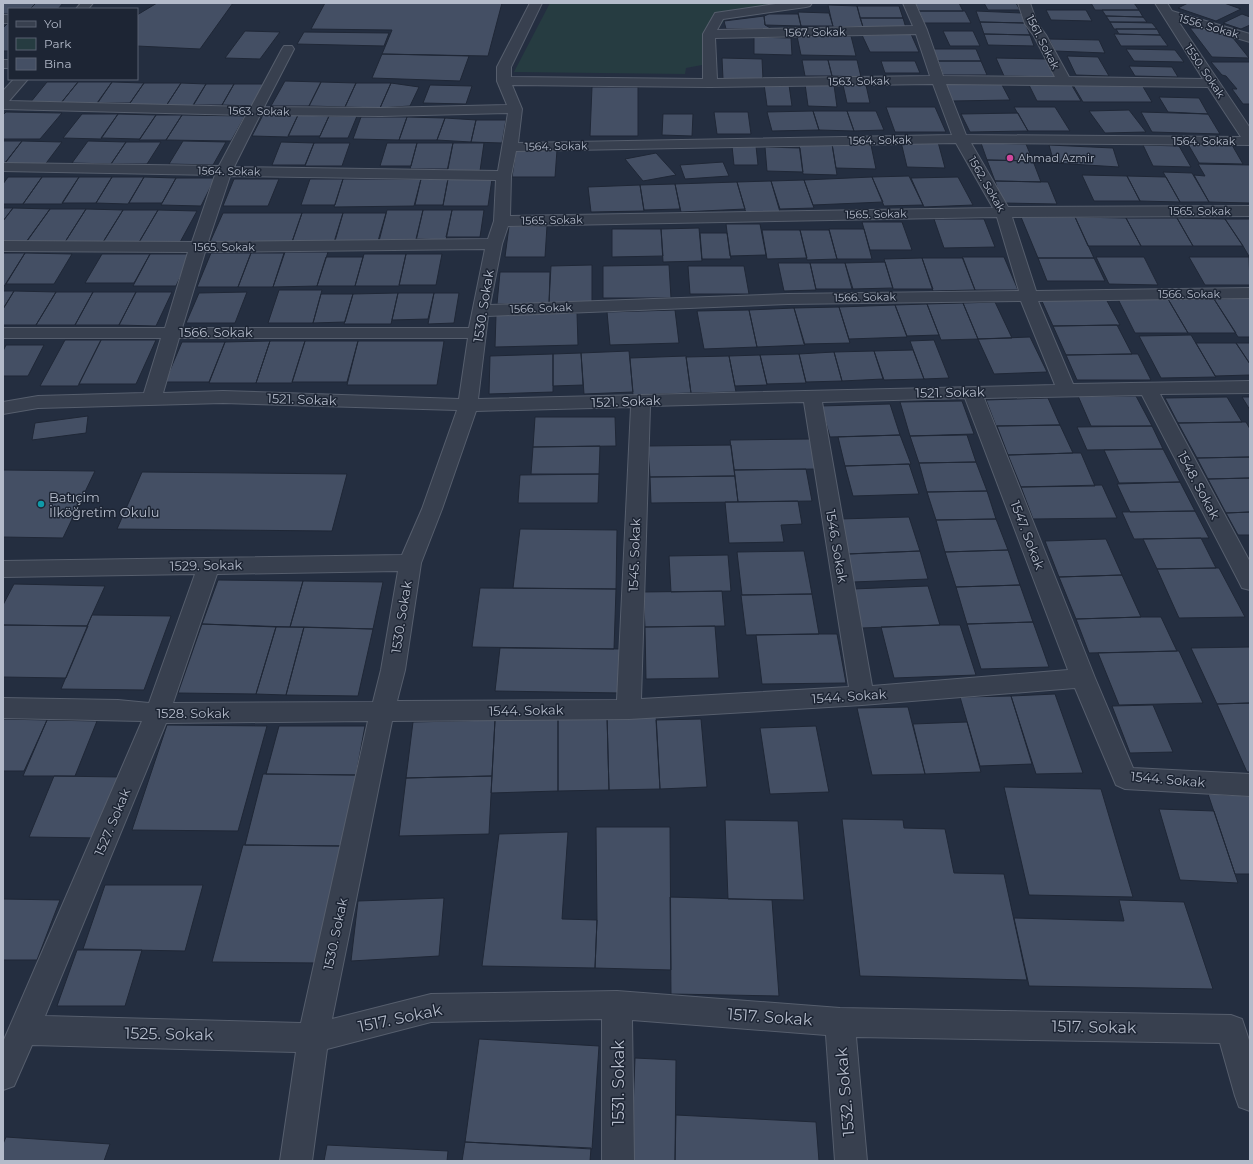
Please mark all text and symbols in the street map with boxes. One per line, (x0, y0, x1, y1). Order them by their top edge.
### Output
legend (8, 8, 138, 80)
street label: 1556. Sokak (1177, 11, 1241, 41)
street label: 1561. Sokak (1023, 12, 1063, 72)
text: Yol (44, 16, 62, 31)
street label: 1567. Sokak (784, 24, 846, 40)
text: Park (44, 36, 72, 51)
street label: 1550. Sokak (1182, 41, 1228, 101)
text: Bina (44, 56, 71, 71)
street label: 1563. Sokak (828, 73, 890, 89)
street label: 1563. Sokak (228, 103, 290, 119)
street label: 1564. Sokak (848, 132, 912, 148)
street label: 1564. Sokak (1173, 134, 1236, 148)
street label: 1564. Sokak (524, 138, 588, 154)
place label: Ahmad Azmir (1018, 151, 1094, 165)
marker: Ahmad Azmir (1005, 153, 1015, 163)
street label: 1562. Sokak (966, 154, 1009, 215)
street label: 1564. Sokak (197, 163, 261, 179)
street label: 1565. Sokak (1169, 204, 1231, 218)
street label: 1565. Sokak (845, 206, 907, 222)
street label: 1565. Sokak (521, 212, 583, 228)
street label: 1565. Sokak (193, 240, 255, 254)
street label: 1530. Sokak (469, 268, 497, 343)
street label: 1566. Sokak (1158, 287, 1220, 301)
street label: 1566. Sokak (834, 289, 897, 305)
street label: 1566. Sokak (510, 300, 573, 316)
street label: 1566. Sokak (179, 324, 253, 340)
street label: 1521. Sokak (915, 383, 985, 401)
street label: 1521. Sokak (267, 390, 337, 408)
street label: 1521. Sokak (591, 392, 661, 410)
street label: 1548. Sokak (1174, 448, 1224, 522)
place label: Batıçim İlköğretim Okulu (49, 489, 159, 520)
street label: 1547. Sokak (1008, 498, 1049, 572)
marker: Batıçim İlköğretim Okulu (36, 499, 46, 509)
street label: 1546. Sokak (823, 508, 851, 584)
street label: 1545. Sokak (625, 518, 643, 592)
street label: 1529. Sokak (170, 556, 243, 574)
street label: 1530. Sokak (387, 579, 415, 654)
street label: 1544. Sokak (811, 685, 887, 707)
street label: 1544. Sokak (488, 701, 564, 719)
street label: 1528. Sokak (156, 705, 230, 721)
street label: 1544. Sokak (1130, 768, 1206, 790)
street label: 1527. Sokak (91, 786, 133, 858)
street label: 1530. Sokak (320, 896, 350, 971)
street label: 1517. Sokak (356, 1000, 444, 1036)
street label: 1517. Sokak (727, 1005, 814, 1029)
street label: 1517. Sokak (1051, 1017, 1137, 1037)
street label: 1525. Sokak (124, 1024, 214, 1044)
street label: 1531. Sokak (609, 1040, 628, 1126)
street label: 1532. Sokak (832, 1047, 858, 1137)

